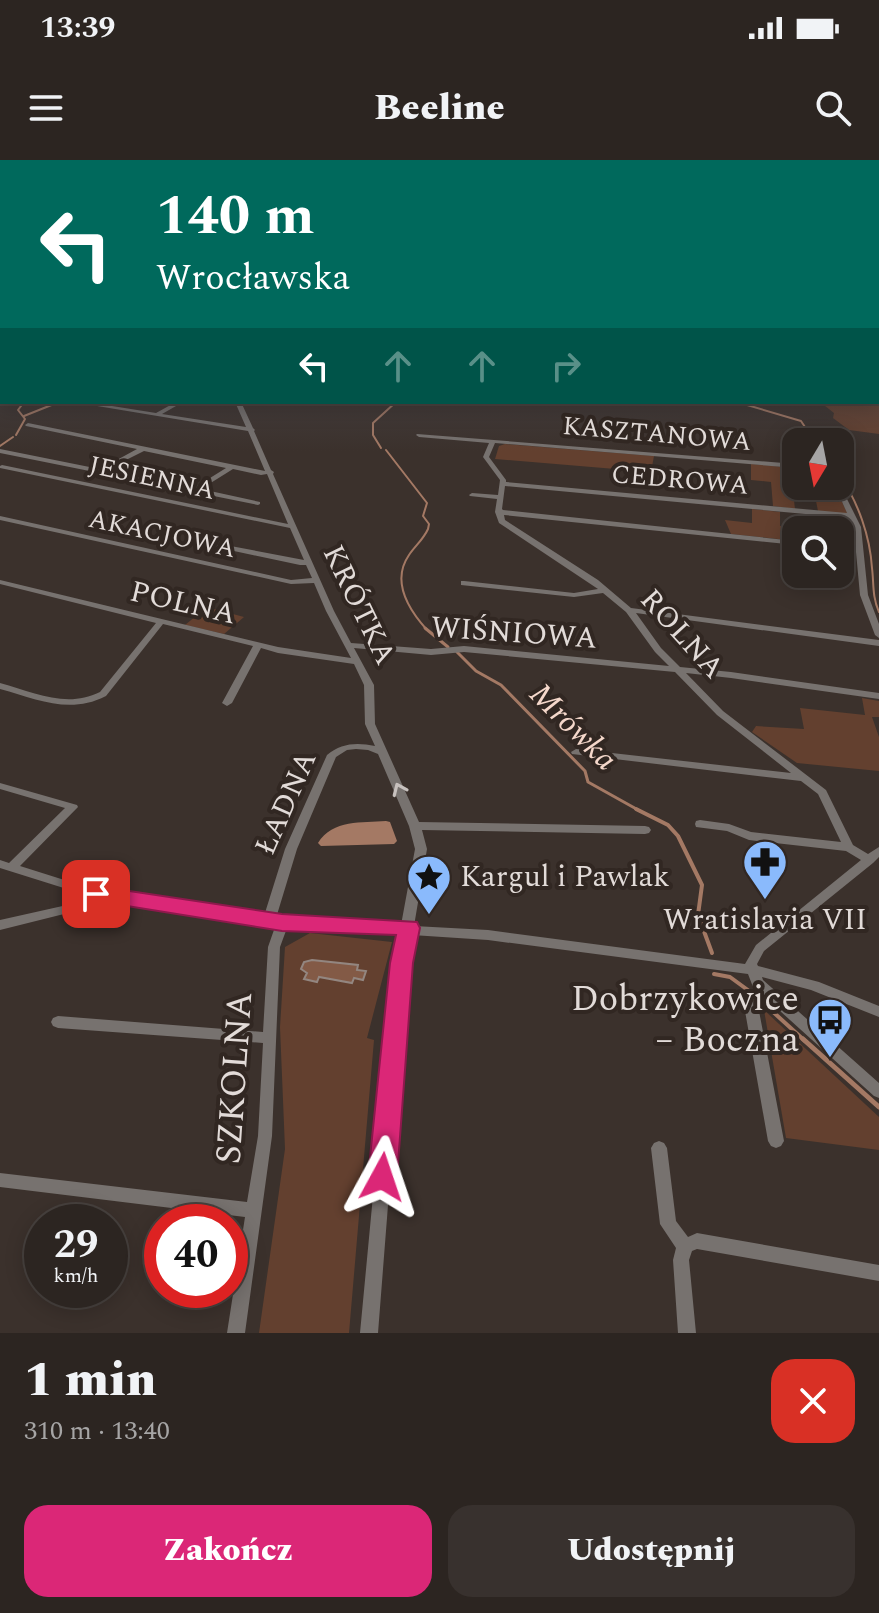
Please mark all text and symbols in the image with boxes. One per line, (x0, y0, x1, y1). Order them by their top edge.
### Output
text: 13:39 (40, 5, 115, 51)
text: Beeline (374, 81, 505, 136)
icon: menu (24, 86, 68, 130)
icon: search (811, 86, 855, 130)
text: 140 m (156, 174, 315, 259)
icon: left (24, 192, 128, 296)
text: Wrocławska (156, 251, 350, 306)
icon: left (292, 344, 336, 388)
icon: ahead (376, 344, 420, 388)
icon: ahead (460, 344, 504, 388)
icon: right (544, 344, 588, 388)
street label: KASZTANOWA (561, 406, 753, 462)
north arrow (782, 428, 854, 500)
map controls (782, 428, 854, 588)
street label: JESIENNA (85, 445, 219, 511)
street label: CEDROWA (610, 454, 750, 506)
street label: AKACJOWA (85, 499, 239, 569)
button: search (782, 516, 854, 588)
street label: KRÓTKA (310, 537, 408, 673)
street label: POLNA (125, 568, 241, 638)
street label: ROLNA (629, 578, 735, 690)
street label: WIŚNIOWA (429, 604, 599, 662)
water label: Mrówka (518, 672, 628, 782)
street label: ŁADNA (243, 744, 329, 862)
one-way arrow (392, 783, 408, 797)
pharmacy icon: Wratislavia VII (741, 838, 789, 901)
place icon: Kargul i Pawlak (405, 853, 453, 916)
place label: Kargul i Pawlak (460, 854, 670, 900)
pin (62, 860, 130, 928)
icon: arrive (74, 872, 118, 916)
place label: Wratislavia VII (663, 897, 867, 943)
place label: Dobrzykowice – Boczna (571, 972, 799, 1068)
street label: SZKOLNA (202, 990, 268, 1166)
bus stop icon: Dobrzykowice – Boczna (806, 996, 854, 1059)
position arrow (340, 1135, 424, 1219)
speed limit sign: 40 (144, 1204, 248, 1308)
text: 29 (54, 1215, 98, 1276)
text: km/h (54, 1261, 99, 1291)
text: 1 min (24, 1344, 157, 1417)
button: close (771, 1359, 855, 1443)
text: 310 m · 13:40 (24, 1411, 170, 1451)
button: Zakończ (24, 1505, 432, 1597)
button: Udostępnij (448, 1505, 855, 1597)

